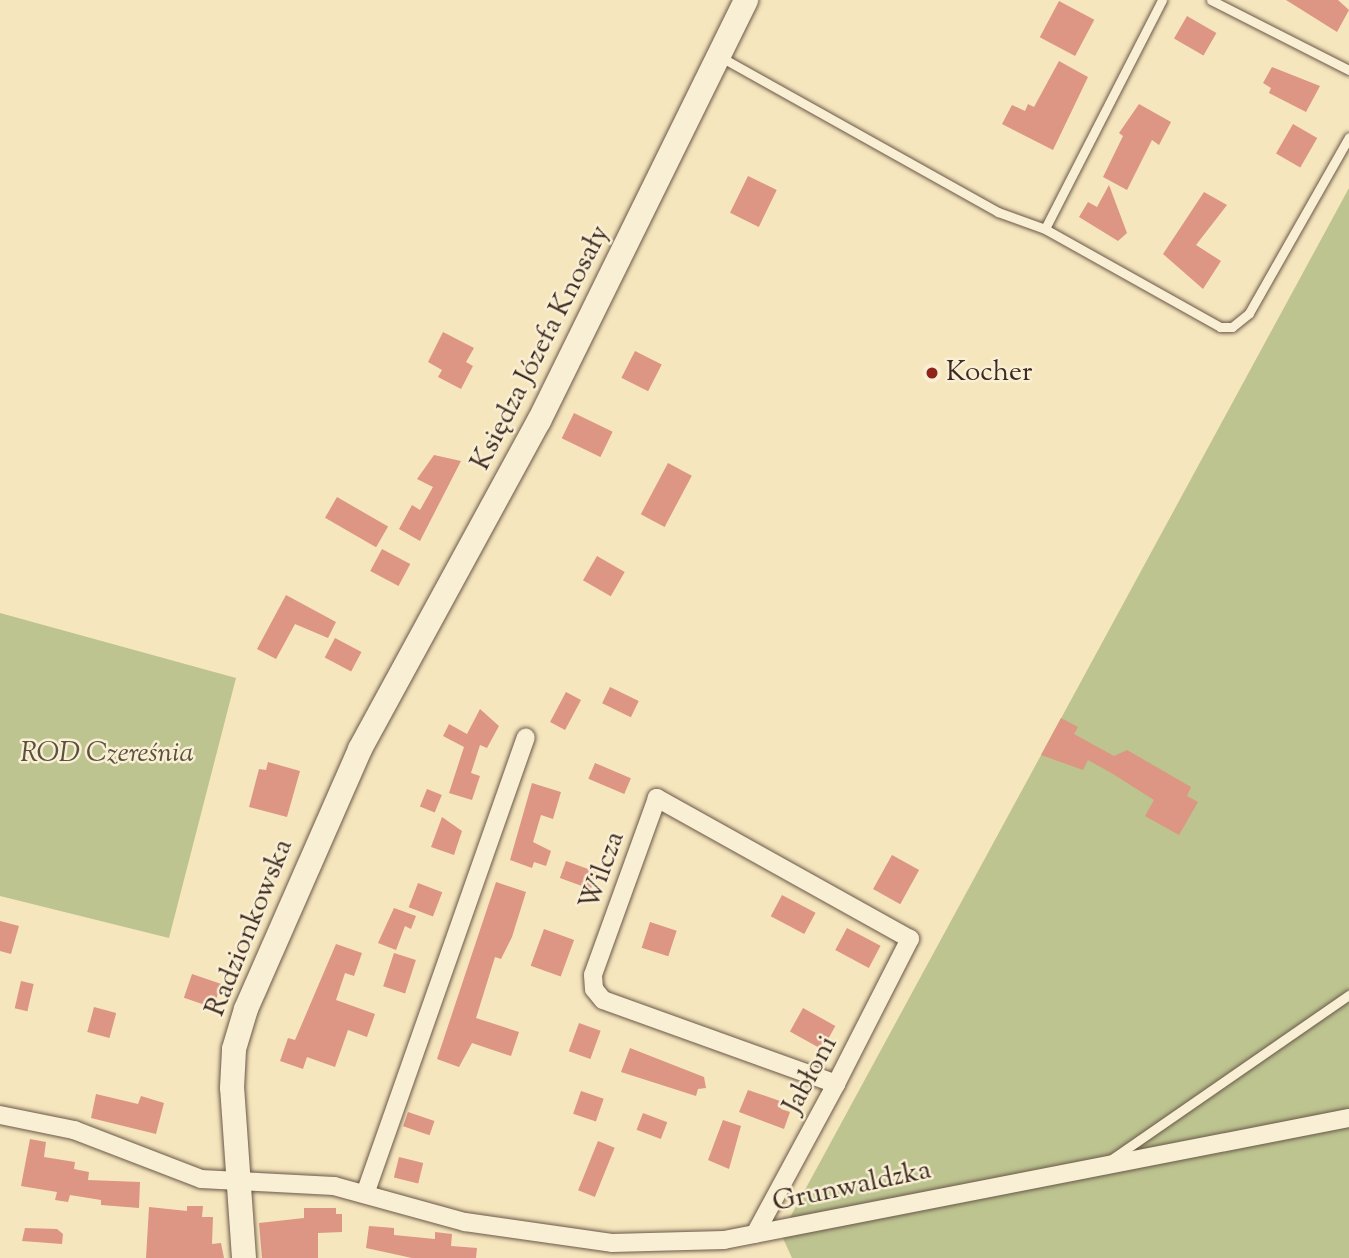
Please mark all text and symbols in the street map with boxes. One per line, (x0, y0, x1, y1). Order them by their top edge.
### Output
street label: Księdza Józefa Knosały (465, 220, 617, 476)
place label: Kocher (946, 356, 1033, 390)
marker: Kocher (924, 365, 940, 381)
park label: ROD Czereśnia (20, 737, 194, 771)
street label: Wilcza (573, 827, 633, 915)
street label: Radzionkowska (199, 835, 301, 1021)
street label: Jabłoni (777, 1030, 845, 1120)
street label: Grunwaldzka (770, 1154, 934, 1220)

